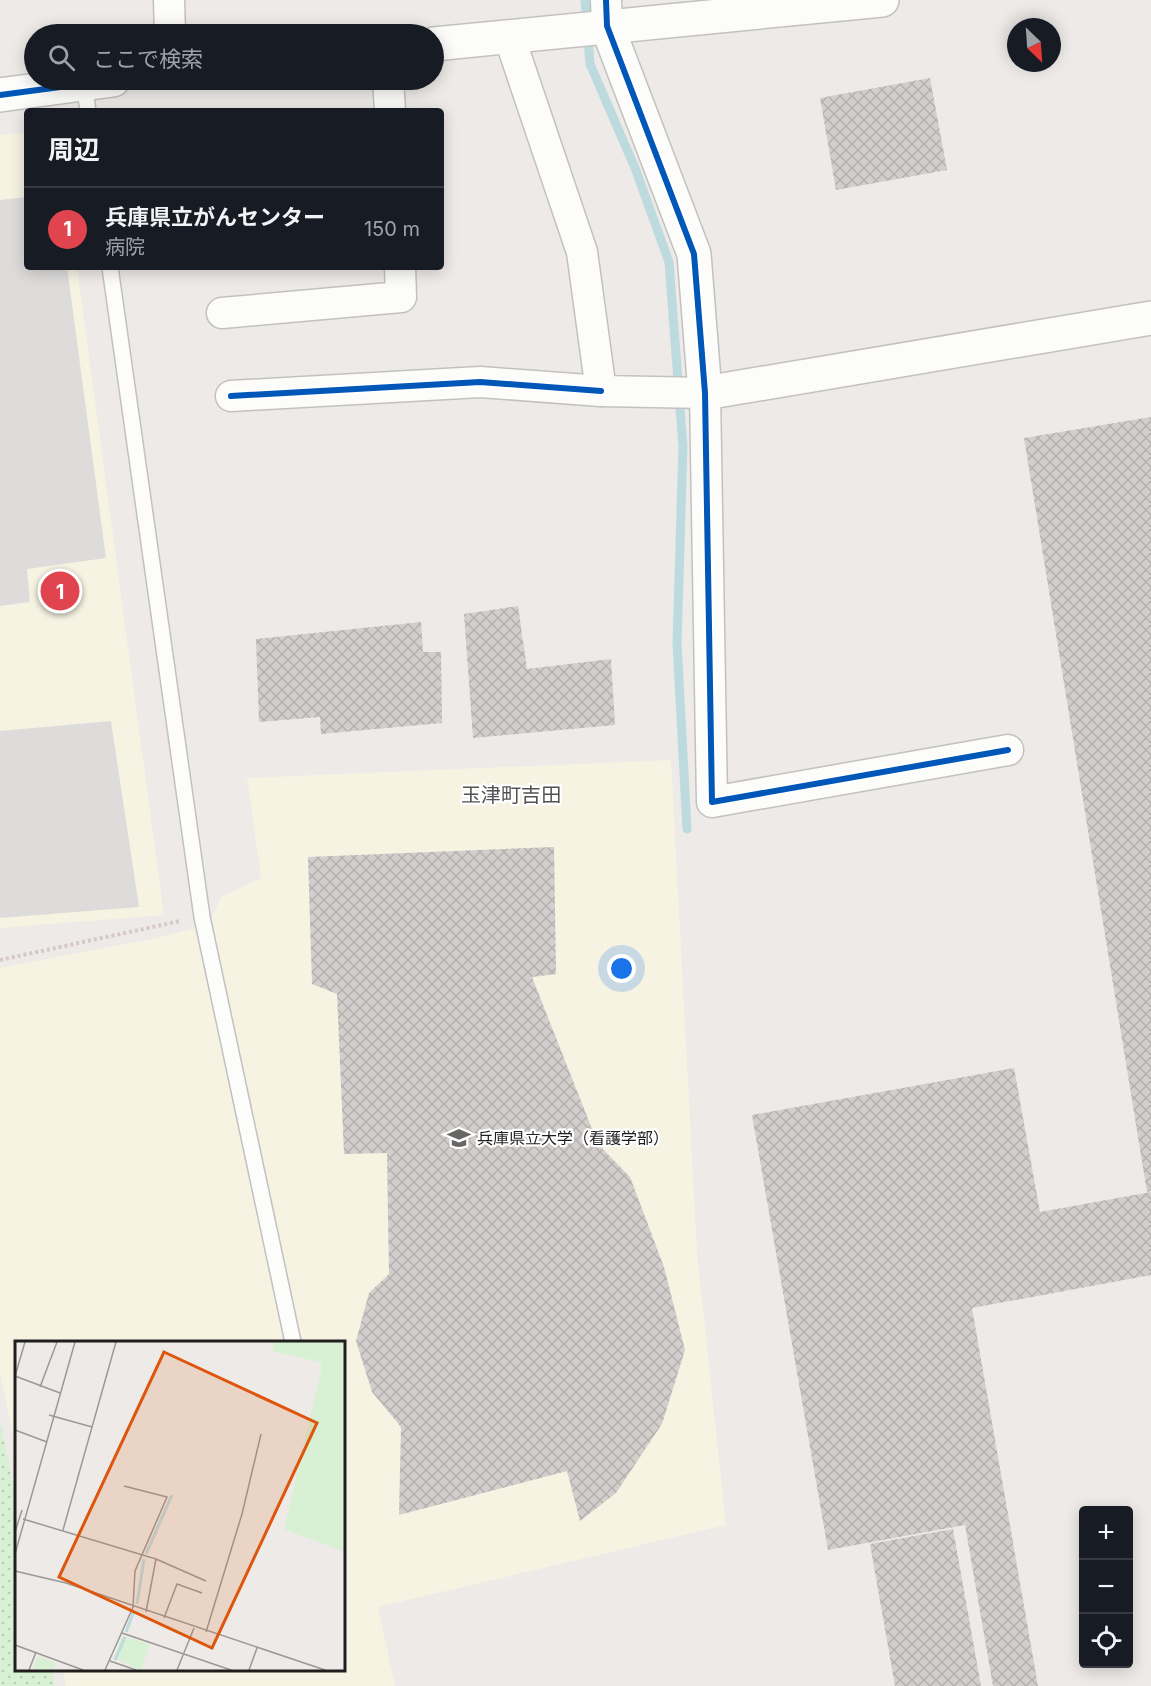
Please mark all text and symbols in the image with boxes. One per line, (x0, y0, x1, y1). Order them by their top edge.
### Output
north arrow (1007, 18, 1061, 72)
search box (24, 24, 444, 90)
icon: search (45, 41, 78, 74)
text: ここで検索 (93, 46, 203, 72)
text: 周辺 (48, 134, 100, 165)
text: 兵庫県立がんセンター (105, 204, 325, 230)
text: 1 (63, 217, 72, 241)
text: 150 m (364, 217, 420, 241)
text: 病院 (105, 235, 145, 259)
pin: 1 (40, 568, 80, 614)
district label: 玉津町吉田 (461, 783, 561, 807)
your location (607, 954, 636, 983)
school or university icon: 兵庫県立大学（看護学部） (446, 1125, 472, 1151)
place label: 兵庫県立大学（看護学部） (477, 1128, 669, 1148)
inset map (15, 1341, 345, 1671)
map controls (1079, 1506, 1133, 1668)
button: + (1079, 1506, 1133, 1560)
button: − (1079, 1560, 1133, 1614)
button: locate (1079, 1614, 1133, 1668)

